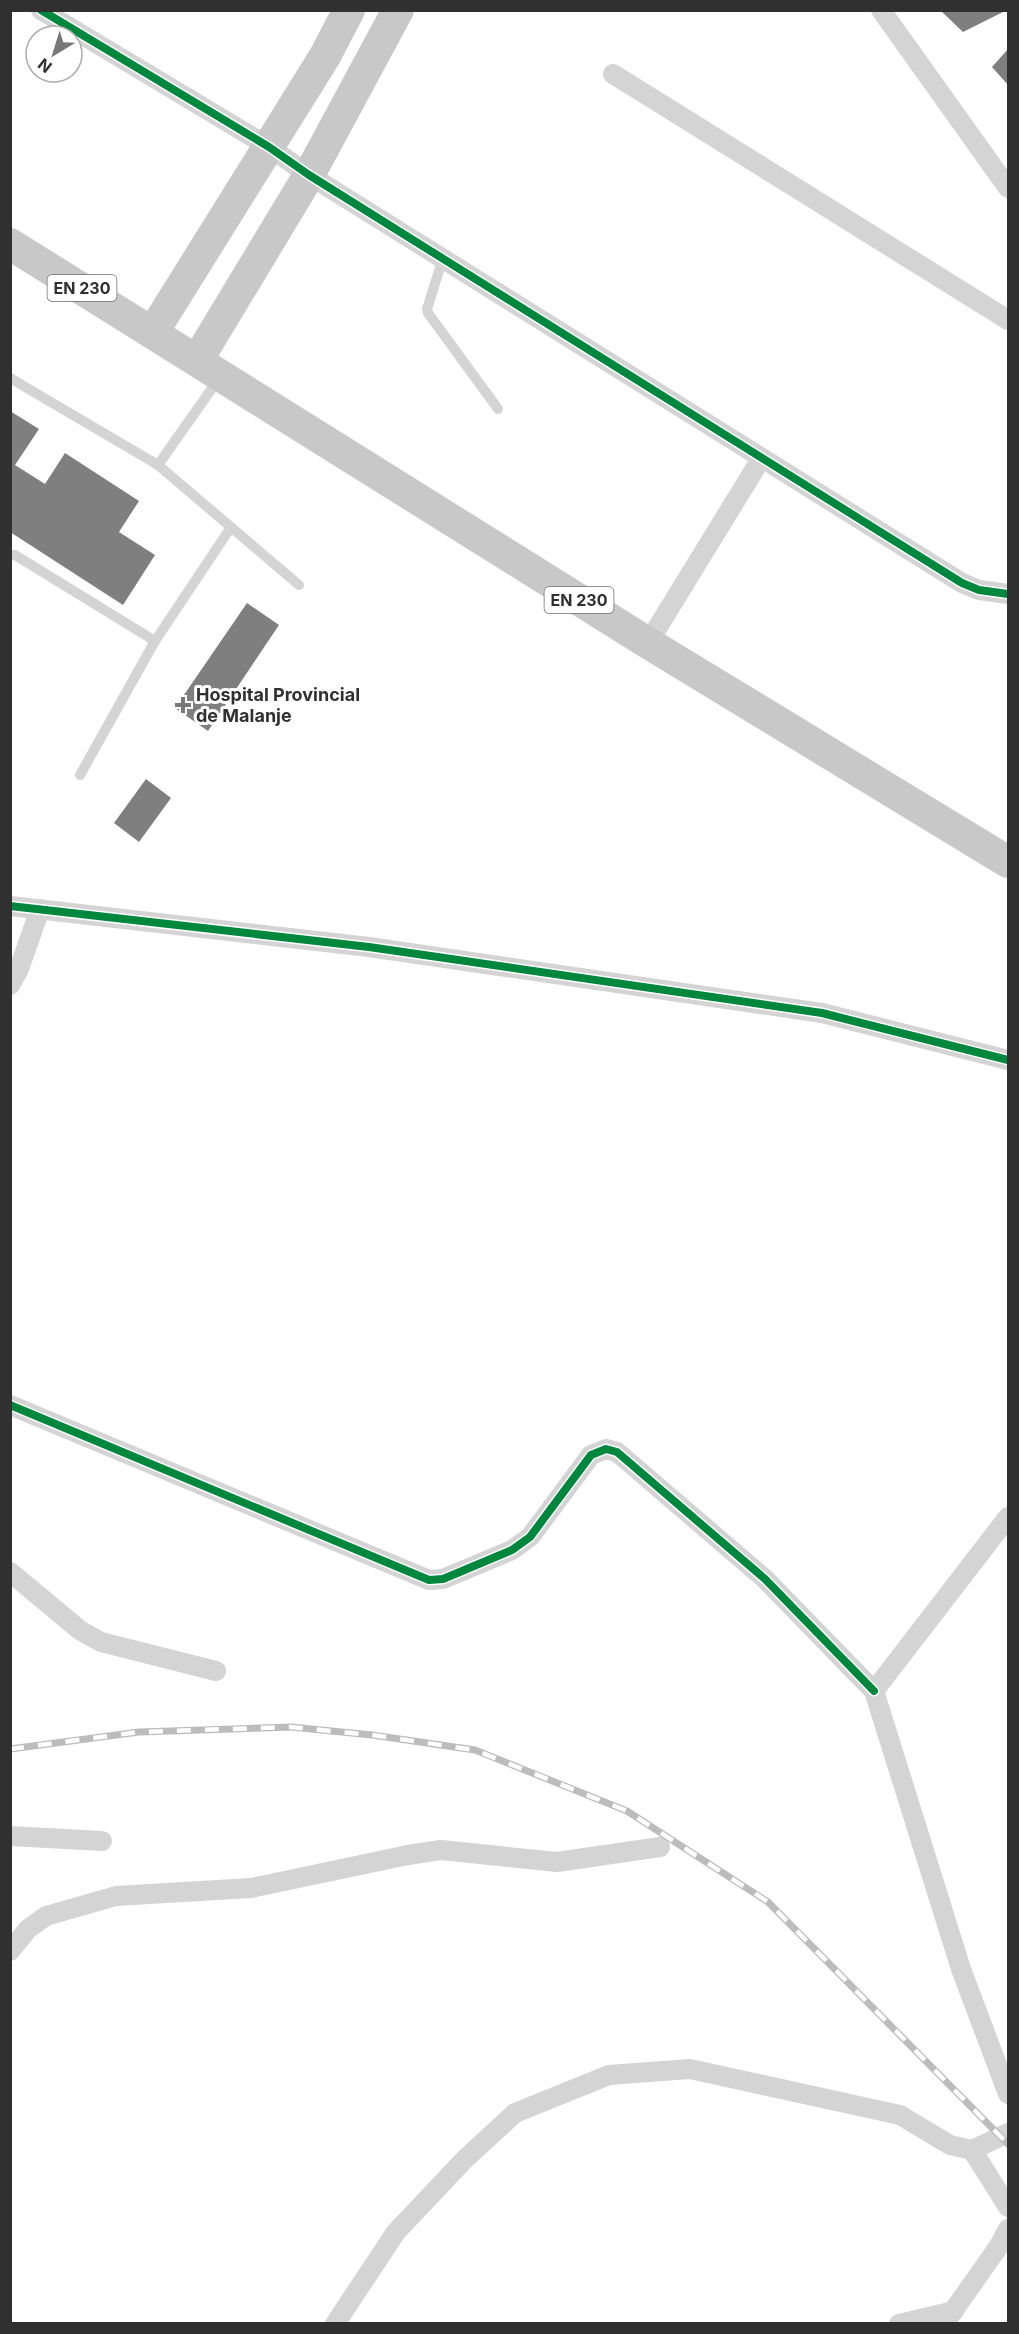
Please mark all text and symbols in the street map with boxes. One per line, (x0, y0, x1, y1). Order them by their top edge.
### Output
north arrow (24, 24, 84, 84)
text: N (34, 54, 56, 77)
road number: EN 230 (48, 275, 116, 301)
road number: EN 230 (544, 587, 614, 613)
place label: Hospital Provincial de Malanje (196, 684, 360, 726)
marker: Hospital Provincial de Malanje (174, 696, 192, 714)

